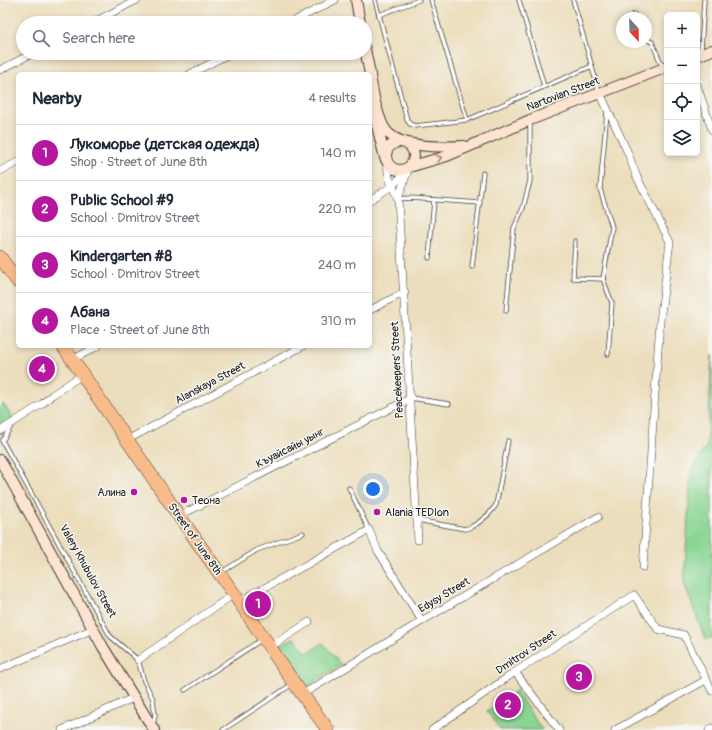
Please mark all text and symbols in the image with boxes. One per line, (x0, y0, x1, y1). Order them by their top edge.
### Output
north arrow (616, 12, 652, 48)
map controls (664, 12, 700, 156)
button: + (664, 12, 700, 48)
search box (16, 16, 372, 60)
icon: search (30, 27, 52, 49)
text: Search here (62, 29, 135, 48)
button: − (664, 48, 700, 84)
street label: Nartovian Street (525, 74, 602, 114)
button: locate (664, 84, 700, 120)
text: Nearby (32, 88, 81, 109)
text: 4 results (309, 90, 356, 106)
button: layers (664, 120, 700, 156)
text: Лукоморье (детская одежда) (70, 135, 260, 154)
text: 1 (42, 145, 48, 161)
text: 140 m (320, 145, 356, 161)
text: Shop · Street of June 8th (70, 154, 207, 170)
one-way arrow (436, 154, 443, 163)
text: Public School #9 (70, 191, 174, 210)
text: 2 (41, 201, 49, 217)
text: 220 m (318, 201, 356, 217)
text: School · Dmitrov Street (70, 210, 200, 226)
text: Kindergarten #8 (70, 247, 172, 266)
text: 3 (41, 257, 49, 273)
text: 240 m (318, 257, 356, 273)
text: School · Dmitrov Street (70, 266, 200, 282)
text: Абана (70, 303, 110, 322)
text: 4 (41, 313, 49, 329)
text: 310 m (320, 313, 356, 329)
street label: Peacekeepers' Street (388, 321, 406, 419)
text: Place · Street of June 8th (70, 322, 210, 338)
pin: 4 (29, 354, 55, 384)
street label: Alanskaya Street (173, 359, 248, 407)
street label: Къуайсайы уынг (254, 425, 326, 471)
your location (363, 479, 383, 499)
place label: Алина (98, 486, 126, 499)
marker: Алина (129, 487, 139, 497)
place label: Теона (192, 494, 220, 507)
marker: Теона (179, 495, 189, 505)
street label: Street of June 8th (165, 500, 225, 578)
place label: Alania ТEDIon (385, 506, 449, 519)
marker: Alania ТEDIon (372, 507, 382, 517)
street label: Valery Khubulov Street (57, 522, 119, 620)
street label: Edysy Street (416, 574, 473, 615)
pin: 1 (245, 589, 271, 619)
street label: Dmitrov Street (493, 627, 559, 677)
pin: 3 (566, 662, 592, 692)
pin: 2 (495, 690, 521, 720)

